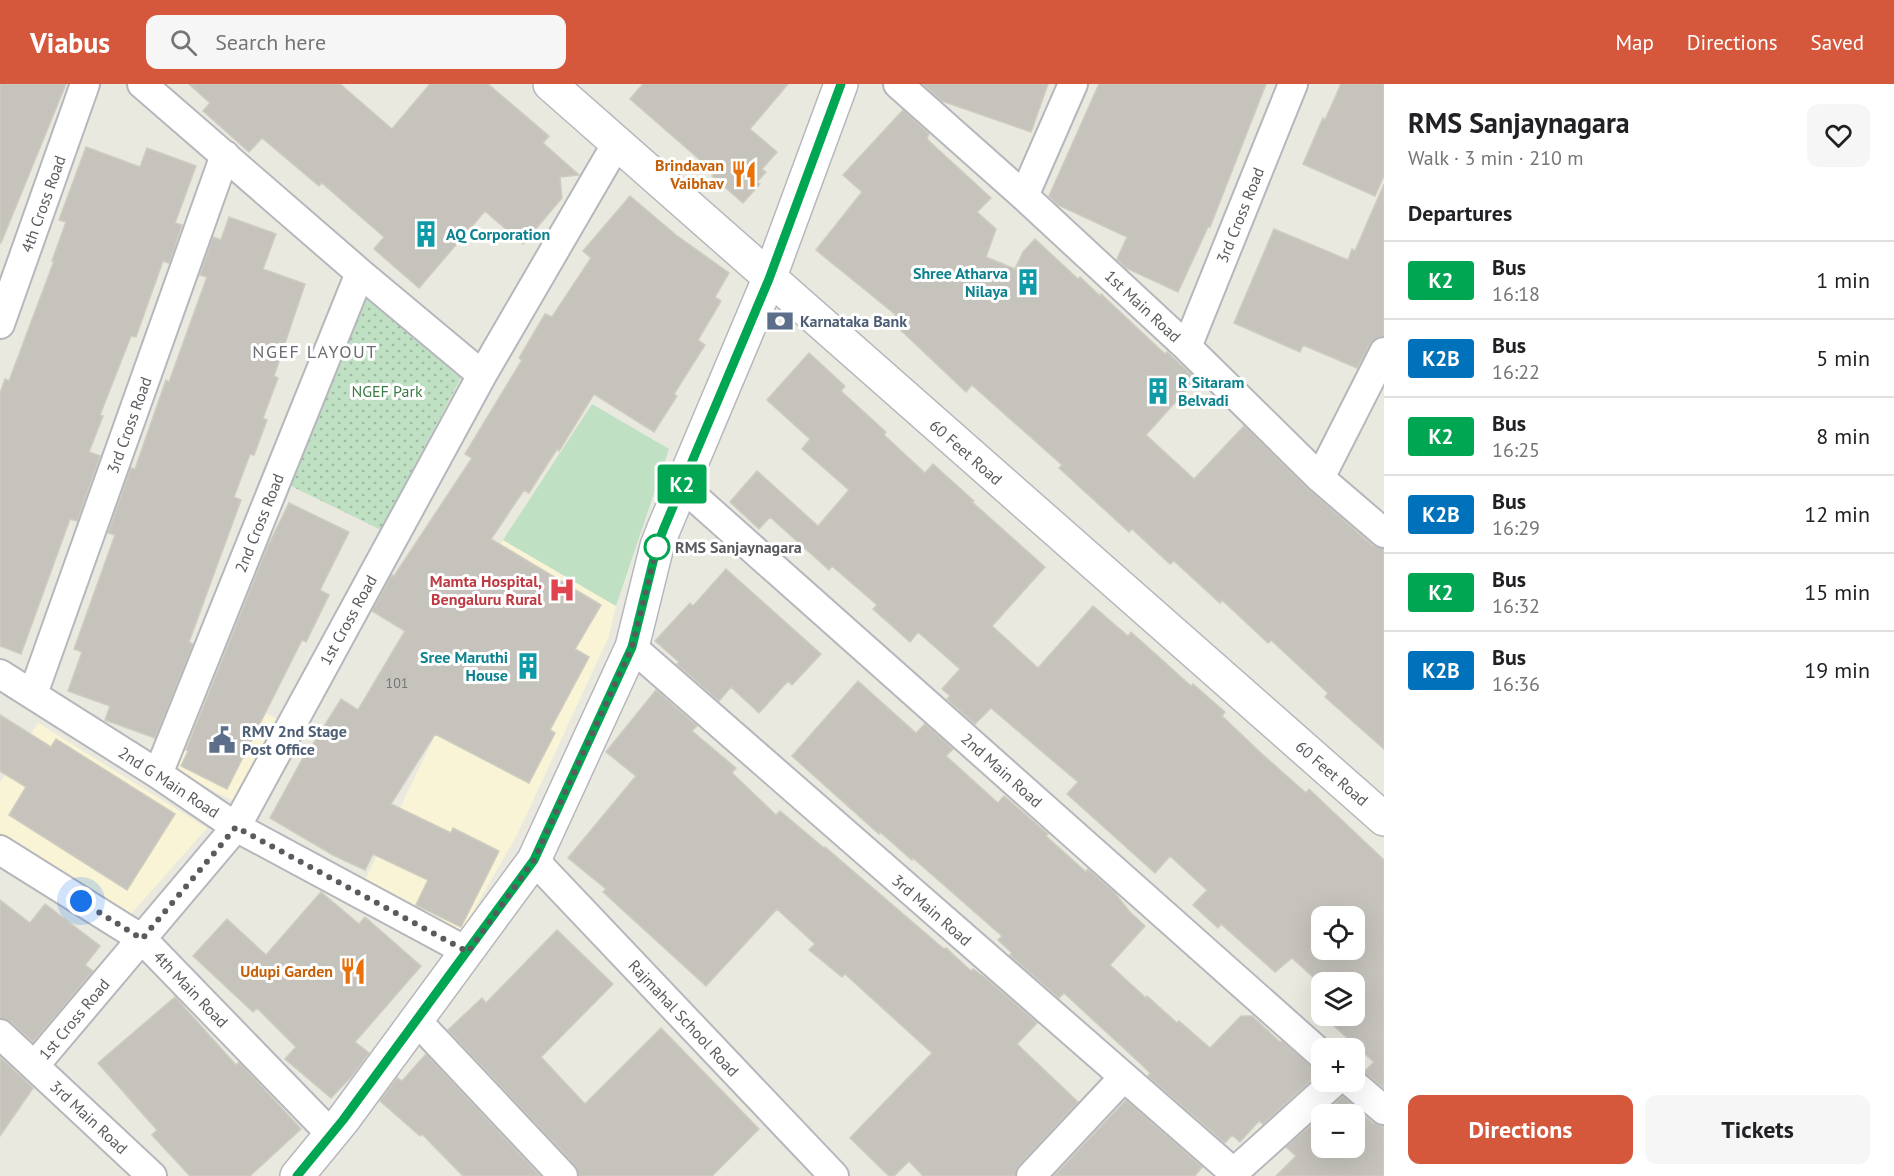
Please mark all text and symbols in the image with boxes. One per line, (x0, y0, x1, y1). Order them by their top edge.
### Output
search box (146, 15, 566, 69)
text: Viabus (30, 24, 110, 61)
icon: search (167, 26, 200, 59)
text: Search here (215, 28, 326, 56)
text: Map (1615, 29, 1654, 56)
text: Directions (1687, 29, 1778, 56)
text: Saved (1811, 29, 1864, 56)
text: RMS Sanjaynagara (1408, 104, 1630, 141)
button: heart (1807, 104, 1870, 167)
text: Walk · 3 min · 210 m (1408, 145, 1584, 171)
street label: 4th Cross Road (16, 153, 70, 255)
place label: Brindavan Vaibhav (655, 155, 724, 193)
restaurant icon: Brindavan Vaibhav (729, 159, 759, 189)
street label: 3rd Cross Road (1212, 164, 1268, 266)
text: Departures (1408, 199, 1512, 227)
building icon: AQ Corporation (411, 219, 441, 249)
place label: AQ Corporation (446, 224, 550, 244)
text: Bus (1492, 253, 1526, 281)
place label: Shree Atharva Nilaya (913, 263, 1008, 301)
street label: 1st Main Road (1101, 266, 1185, 346)
text: 1 min (1816, 266, 1870, 294)
building icon: Shree Atharva Nilaya (1013, 267, 1043, 297)
text: K2 (1429, 267, 1453, 294)
text: 16:18 (1492, 281, 1540, 307)
bank icon: Karnataka Bank (765, 306, 795, 336)
place label: Karnataka Bank (800, 311, 907, 331)
text: Bus (1492, 331, 1526, 359)
district label: NGEF LAYOUT (252, 340, 378, 363)
text: 5 min (1816, 344, 1870, 372)
text: K2B (1422, 345, 1460, 372)
text: 16:22 (1492, 359, 1540, 385)
place label: R Sitaram Belvadi (1178, 372, 1245, 410)
street label: 3rd Cross Road (102, 374, 156, 476)
building icon: R Sitaram Belvadi (1143, 376, 1173, 406)
park label: NGEF Park (351, 381, 423, 401)
text: Bus (1492, 409, 1526, 437)
street label: 60 Feet Road (926, 415, 1006, 489)
text: 8 min (1816, 422, 1870, 450)
text: K2 (1429, 423, 1453, 450)
text: 16:25 (1492, 437, 1540, 463)
line badge: K2 (655, 464, 709, 504)
street label: 2nd Cross Road (230, 471, 288, 575)
text: K2 (670, 471, 694, 498)
text: Bus (1492, 487, 1526, 515)
text: 12 min (1804, 500, 1870, 528)
text: K2B (1422, 501, 1460, 528)
text: 16:29 (1492, 515, 1540, 541)
marker: RMS Sanjaynagara (644, 534, 670, 560)
place label: RMS Sanjaynagara (675, 537, 802, 557)
text: Bus (1492, 565, 1526, 593)
place label: Mamta Hospital, Bengaluru Rural (430, 571, 542, 609)
street label: 1st Cross Road (315, 572, 381, 668)
hospital icon: Mamta Hospital, Bengaluru Rural (547, 575, 577, 605)
text: 15 min (1804, 578, 1870, 606)
text: K2 (1429, 579, 1453, 606)
text: 16:32 (1492, 593, 1540, 619)
text: Bus (1492, 643, 1526, 671)
place label: Sree Maruthi House (420, 647, 508, 685)
building icon: Sree Maruthi House (513, 651, 543, 681)
text: 19 min (1804, 656, 1870, 684)
text: K2B (1422, 657, 1460, 684)
text: 16:36 (1492, 671, 1540, 697)
house number: 101 (386, 674, 408, 692)
place label: RMV 2nd Stage Post Office (242, 721, 347, 759)
public building icon: RMV 2nd Stage Post Office (207, 725, 237, 755)
street label: 2nd Main Road (957, 728, 1047, 812)
street label: 60 Feet Road (1292, 736, 1372, 810)
street label: 2nd G Main Road (115, 742, 223, 822)
street label: 3rd Main Road (888, 870, 976, 950)
your location (66, 886, 96, 916)
map controls (1311, 906, 1365, 1158)
button: locate (1311, 906, 1365, 960)
street label: 4th Main Road (149, 946, 233, 1032)
street label: Rajmahal School Road (625, 955, 743, 1081)
restaurant icon: Udupi Garden (338, 956, 368, 986)
place label: Udupi Garden (240, 961, 333, 981)
button: layers (1311, 972, 1365, 1026)
street label: 1st Cross Road (34, 974, 114, 1064)
button: + (1311, 1038, 1365, 1092)
street label: 3rd Main Road (46, 1076, 132, 1158)
button: Directions (1408, 1095, 1633, 1164)
button: Tickets (1645, 1095, 1870, 1164)
button: − (1311, 1104, 1365, 1158)

